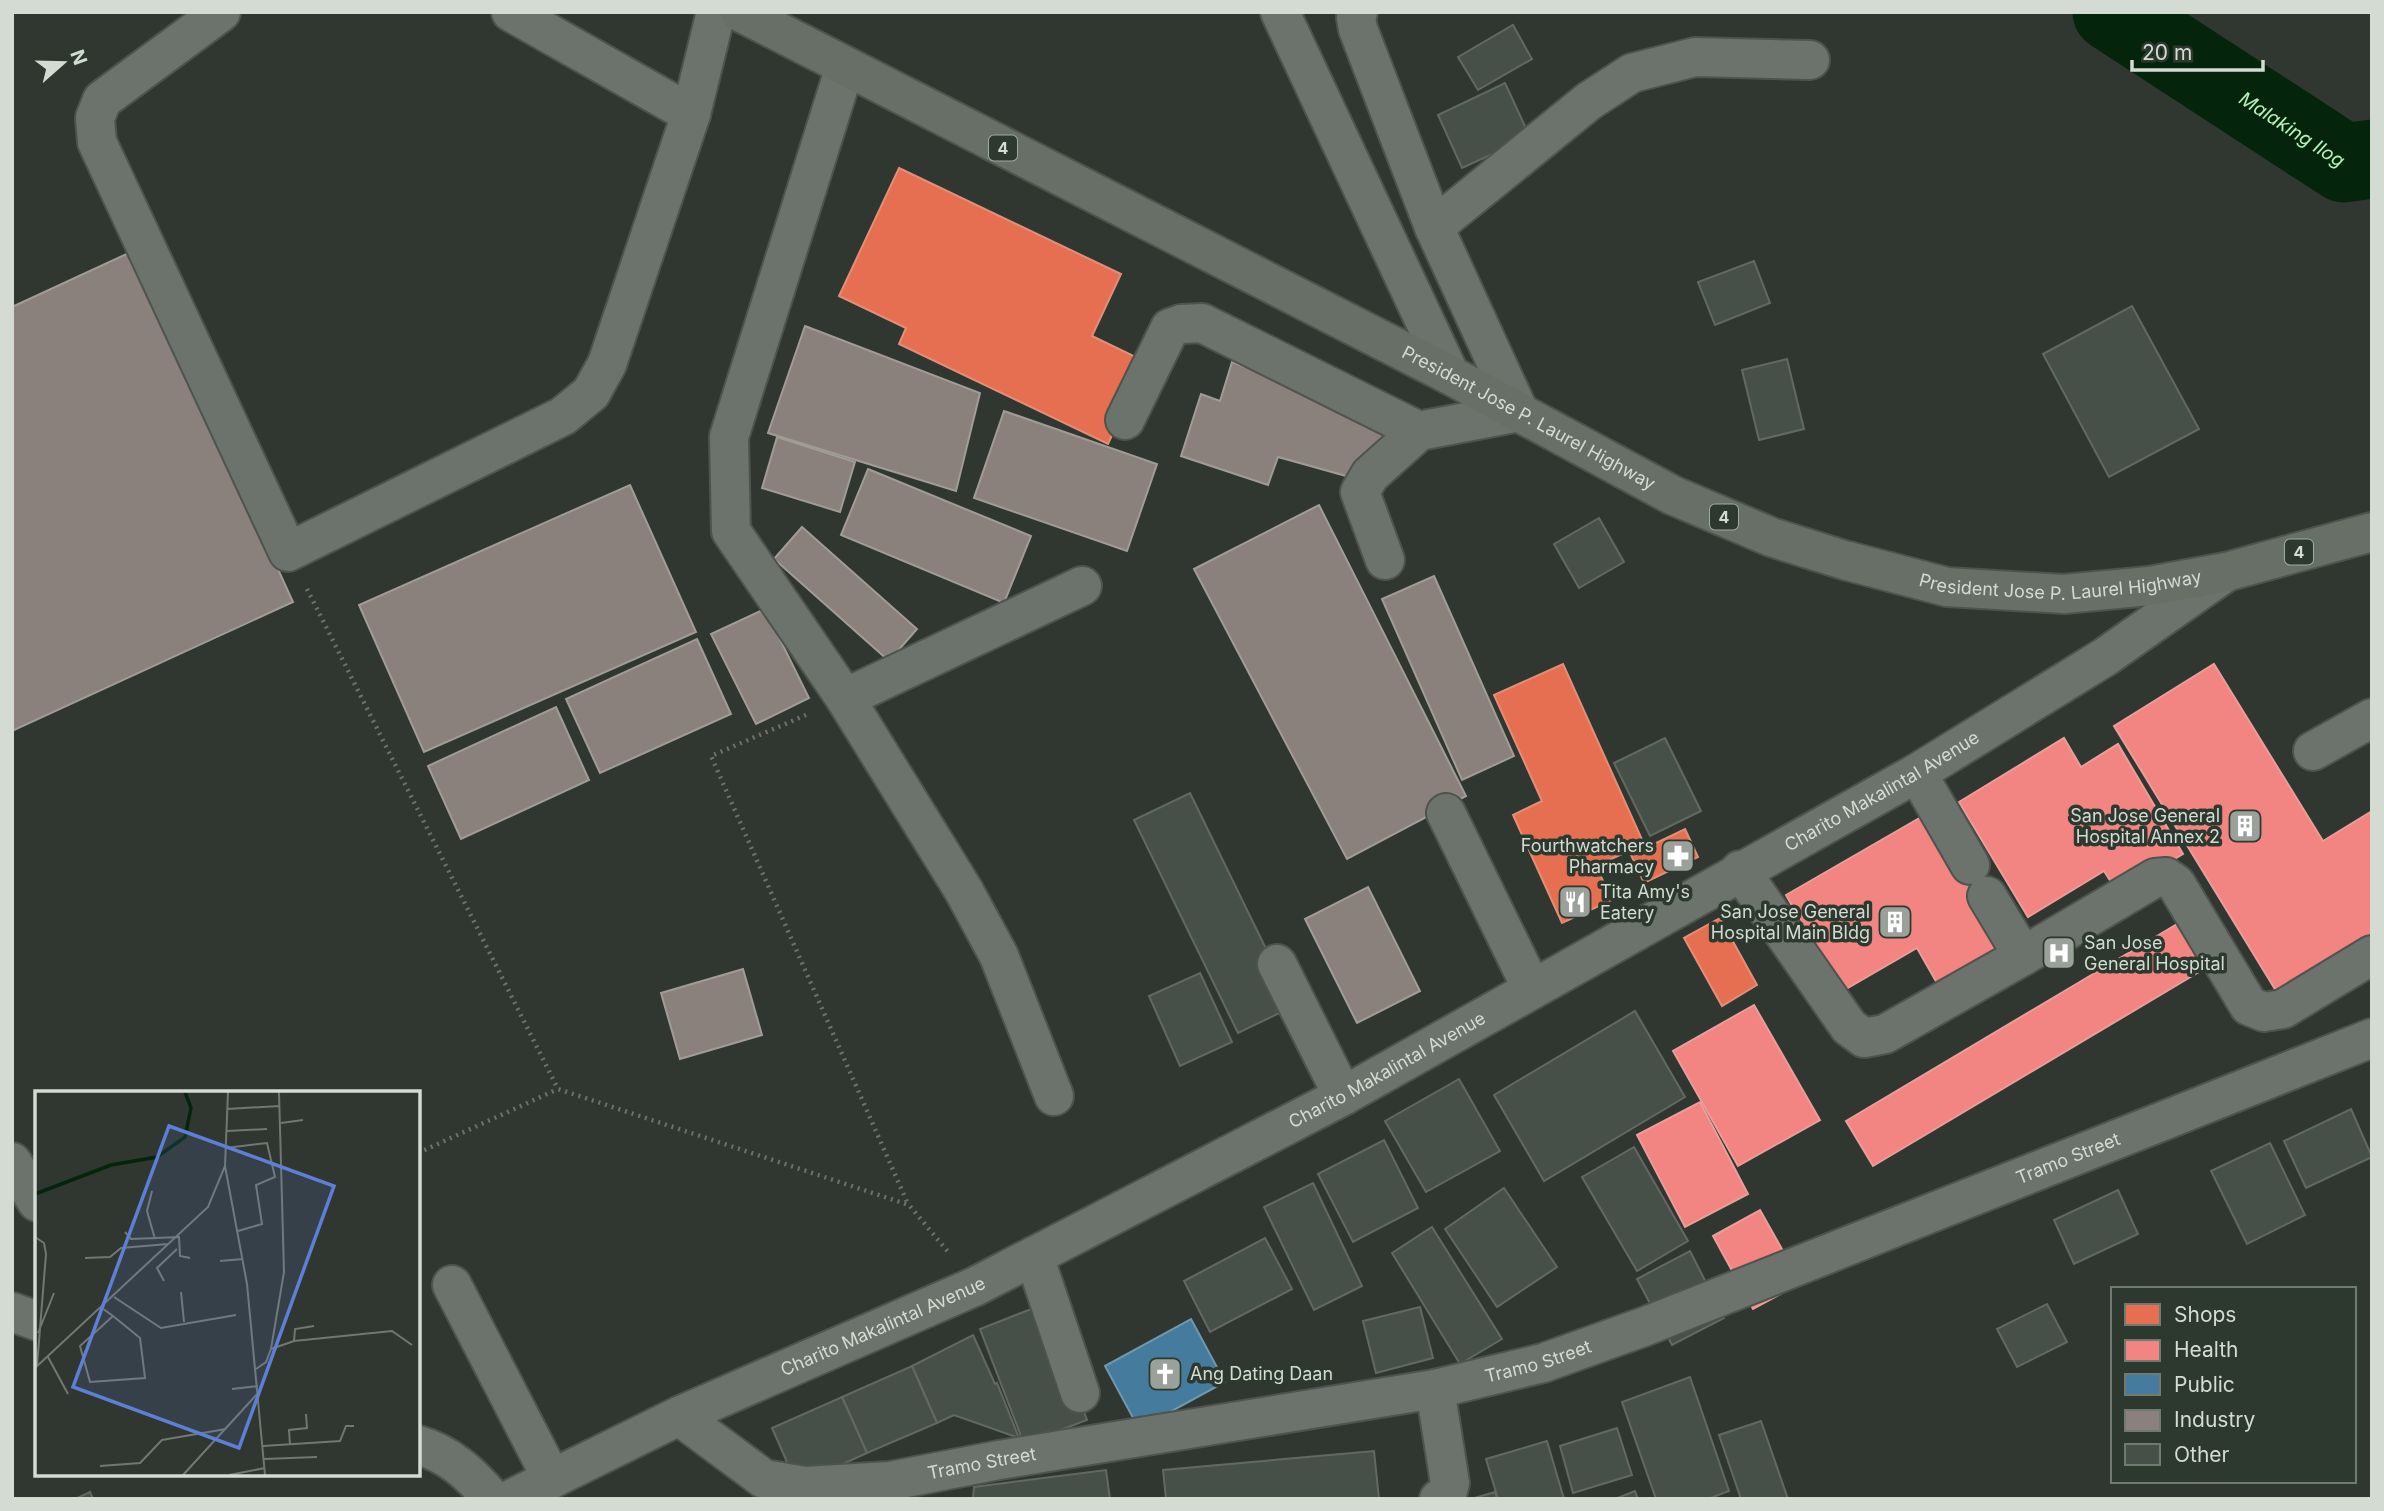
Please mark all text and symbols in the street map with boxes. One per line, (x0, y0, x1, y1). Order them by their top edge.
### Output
north arrow (28, 28, 98, 98)
scale bar (2132, 28, 2263, 72)
text: 20 m (2142, 40, 2192, 65)
text: N (65, 47, 92, 68)
water label: Malaking Ilog (2235, 87, 2349, 173)
road number: 4 (989, 136, 1017, 160)
street label: President Jose P. Laurel Highway (1399, 341, 1659, 494)
road number: 4 (1710, 504, 1738, 530)
road number: 4 (2285, 540, 2313, 565)
street label: President Jose P. Laurel Highway (1917, 566, 2203, 604)
street label: Charito Makalintal Avenue (1781, 726, 1983, 855)
place label: San Jose General Hospital Annex 2 (2070, 805, 2220, 847)
building icon: San Jose General Hospital Annex 2 (2226, 807, 2264, 845)
place label: Fourthwatchers Pharmacy (1521, 835, 1654, 877)
pharmacy icon: Fourthwatchers Pharmacy (1659, 837, 1697, 875)
place label: Tita Amy's Eatery (1600, 881, 1690, 923)
restaurant icon: Tita Amy's Eatery (1556, 883, 1594, 921)
place label: San Jose General Hospital Main Bldg (1711, 901, 1870, 943)
building icon: San Jose General Hospital Main Bldg (1876, 903, 1914, 941)
place label: San Jose General Hospital (2084, 932, 2225, 974)
hospital icon: San Jose General Hospital (2040, 934, 2078, 972)
street label: Charito Makalintal Avenue (1285, 1007, 1489, 1132)
inset map (35, 1091, 420, 1476)
street label: Tramo Street (2013, 1128, 2123, 1188)
street label: Charito Makalintal Avenue (777, 1272, 989, 1380)
legend (2111, 1287, 2356, 1483)
text: Shops (2174, 1302, 2236, 1327)
street label: Tramo Street (1483, 1336, 1594, 1387)
text: Health (2174, 1337, 2239, 1362)
church icon: Ang Dating Daan (1146, 1355, 1184, 1393)
place label: Ang Dating Daan (1190, 1363, 1333, 1384)
text: Public (2174, 1372, 2235, 1397)
text: Industry (2174, 1407, 2256, 1432)
text: Other (2174, 1442, 2230, 1467)
street label: Tramo Street (926, 1443, 1038, 1484)

